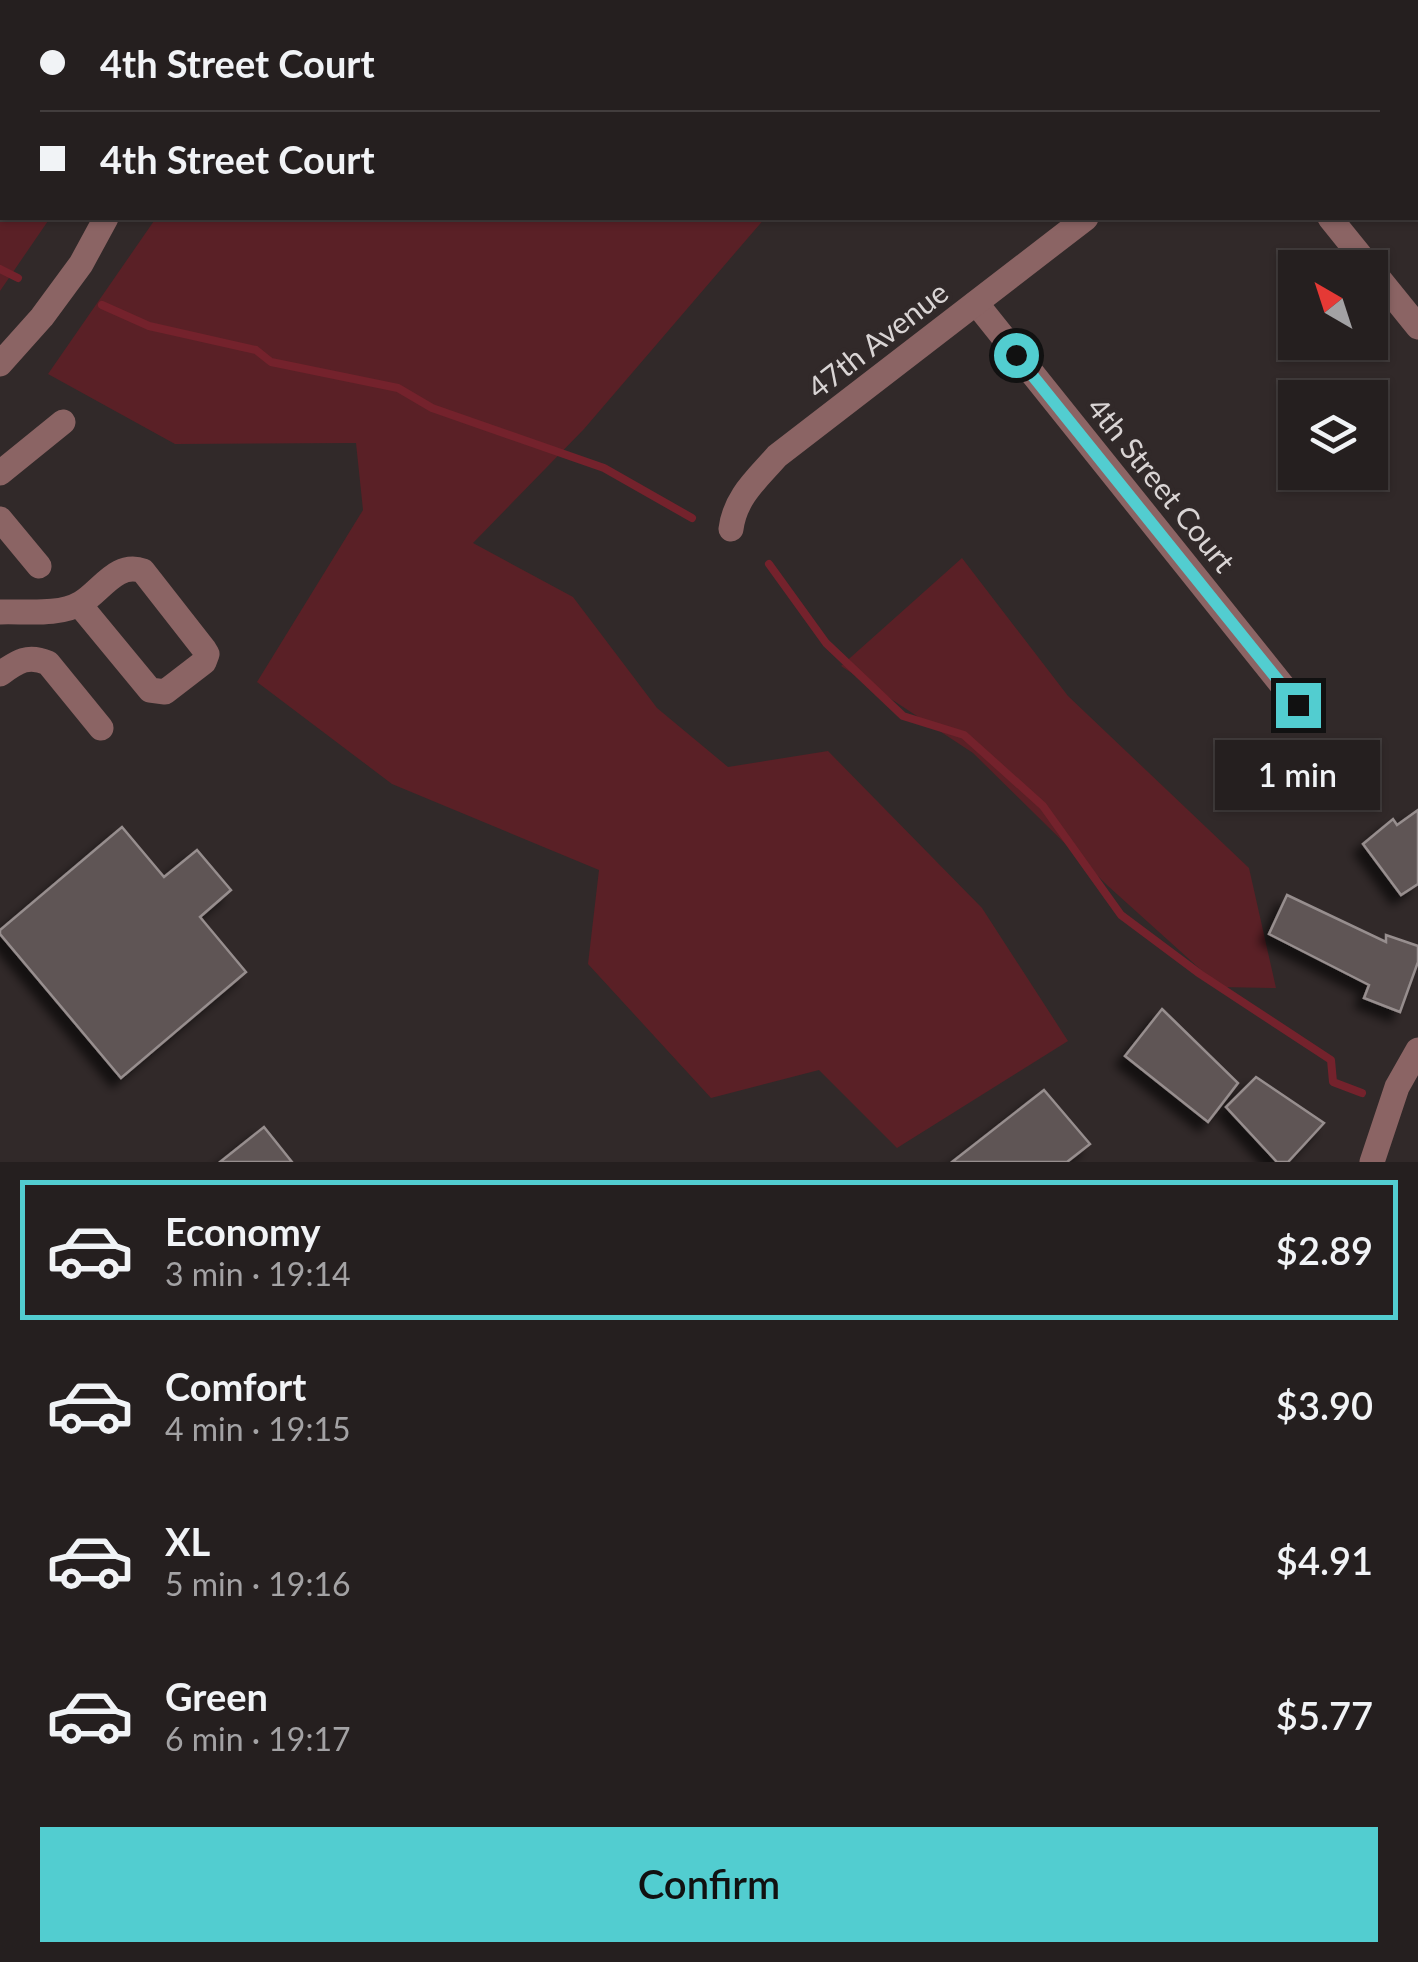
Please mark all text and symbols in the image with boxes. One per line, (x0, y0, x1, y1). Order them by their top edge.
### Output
text: 4th Street Court (100, 40, 375, 86)
text: 4th Street Court (100, 136, 375, 182)
north arrow (1278, 250, 1388, 360)
map controls (1278, 250, 1388, 490)
street label: 47th Avenue (800, 273, 954, 405)
route start (994, 333, 1039, 378)
button: layers (1278, 380, 1388, 490)
street label: 4th Street Court (1081, 389, 1244, 579)
route end (1276, 683, 1321, 728)
callout: 1 min (1216, 740, 1380, 810)
text: 1 min (1258, 755, 1337, 794)
icon: car (45, 1205, 135, 1295)
text: Economy (165, 1208, 320, 1254)
text: $2.89 (1276, 1227, 1373, 1273)
text: 3 min · 19:14 (165, 1254, 351, 1293)
icon: car (45, 1360, 135, 1450)
text: Comfort (165, 1363, 306, 1409)
text: $3.90 (1276, 1382, 1373, 1428)
text: 4 min · 19:15 (165, 1409, 351, 1448)
icon: car (45, 1515, 135, 1605)
text: XL (165, 1518, 210, 1564)
text: $4.91 (1276, 1537, 1373, 1583)
text: 5 min · 19:16 (165, 1564, 351, 1603)
icon: car (45, 1670, 135, 1760)
text: Green (165, 1673, 268, 1719)
text: $5.77 (1276, 1692, 1373, 1738)
text: 6 min · 19:17 (165, 1719, 351, 1758)
button: Confirm (40, 1827, 1378, 1942)

